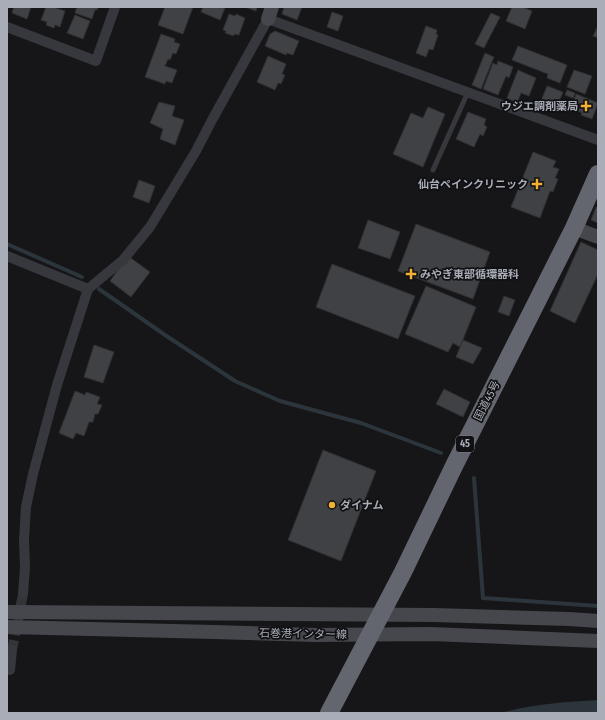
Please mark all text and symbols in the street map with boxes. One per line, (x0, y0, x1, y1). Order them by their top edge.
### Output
place label: ウジエ調剤薬局 (501, 100, 578, 113)
marker: ウジエ調剤薬局 (581, 101, 591, 111)
place label: 仙台ペインクリニック (418, 178, 528, 191)
marker: 仙台ペインクリニック (531, 178, 543, 190)
marker: みやぎ東部循環器科 (405, 268, 417, 280)
place label: みやぎ東部循環器科 (420, 268, 519, 281)
street label: 国道45号 (471, 379, 503, 423)
road number: 45 (456, 436, 474, 452)
place label: ダイナム (340, 499, 383, 512)
marker: ダイナム (327, 500, 337, 510)
street label: 石巻港インター線 (259, 627, 347, 641)

